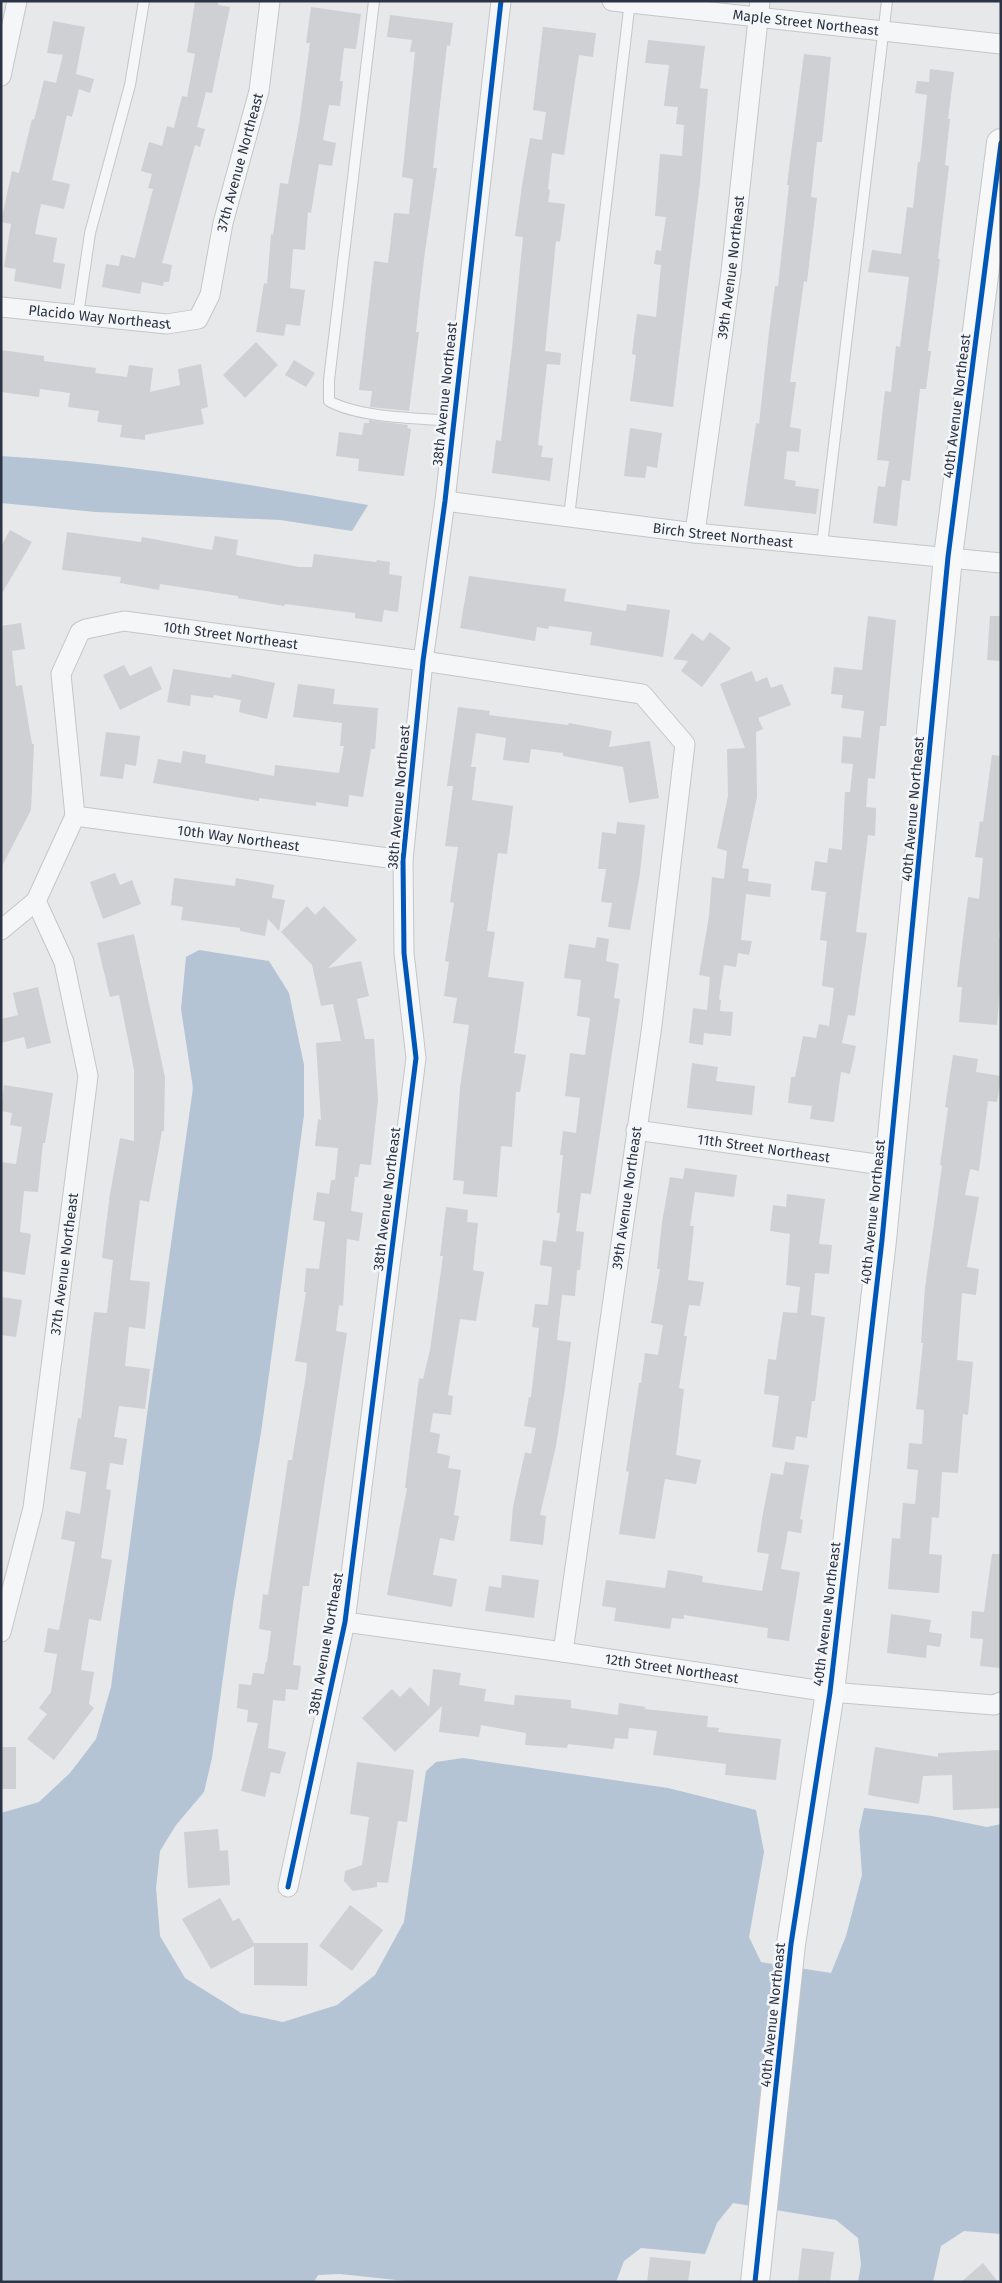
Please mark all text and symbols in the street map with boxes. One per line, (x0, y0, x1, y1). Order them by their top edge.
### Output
street label: Maple Street Northeast (732, 6, 881, 39)
street label: 37th Avenue Northeast (213, 90, 267, 233)
street label: 39th Avenue Northeast (713, 194, 748, 340)
street label: Placido Way Northeast (28, 301, 173, 333)
street label: 38th Avenue Northeast (429, 320, 461, 467)
street label: 40th Avenue Northeast (940, 332, 974, 479)
street label: Birch Street Northeast (652, 519, 795, 551)
street label: 10th Street Northeast (162, 618, 300, 653)
street label: 38th Avenue Northeast (384, 723, 414, 870)
street label: 40th Avenue Northeast (898, 735, 928, 882)
street label: 10th Way Northeast (176, 821, 302, 855)
street label: 39th Avenue Northeast (609, 1124, 646, 1271)
street label: 38th Avenue Northeast (370, 1125, 404, 1272)
street label: 11th Street Northeast (696, 1130, 832, 1166)
street label: 40th Avenue Northeast (857, 1138, 889, 1285)
street label: 37th Avenue Northeast (47, 1191, 82, 1336)
street label: 40th Avenue Northeast (810, 1540, 844, 1687)
street label: 38th Avenue Northeast (305, 1570, 347, 1717)
street label: 12th Street Northeast (604, 1650, 741, 1687)
street label: 40th Avenue Northeast (757, 1941, 789, 2088)

